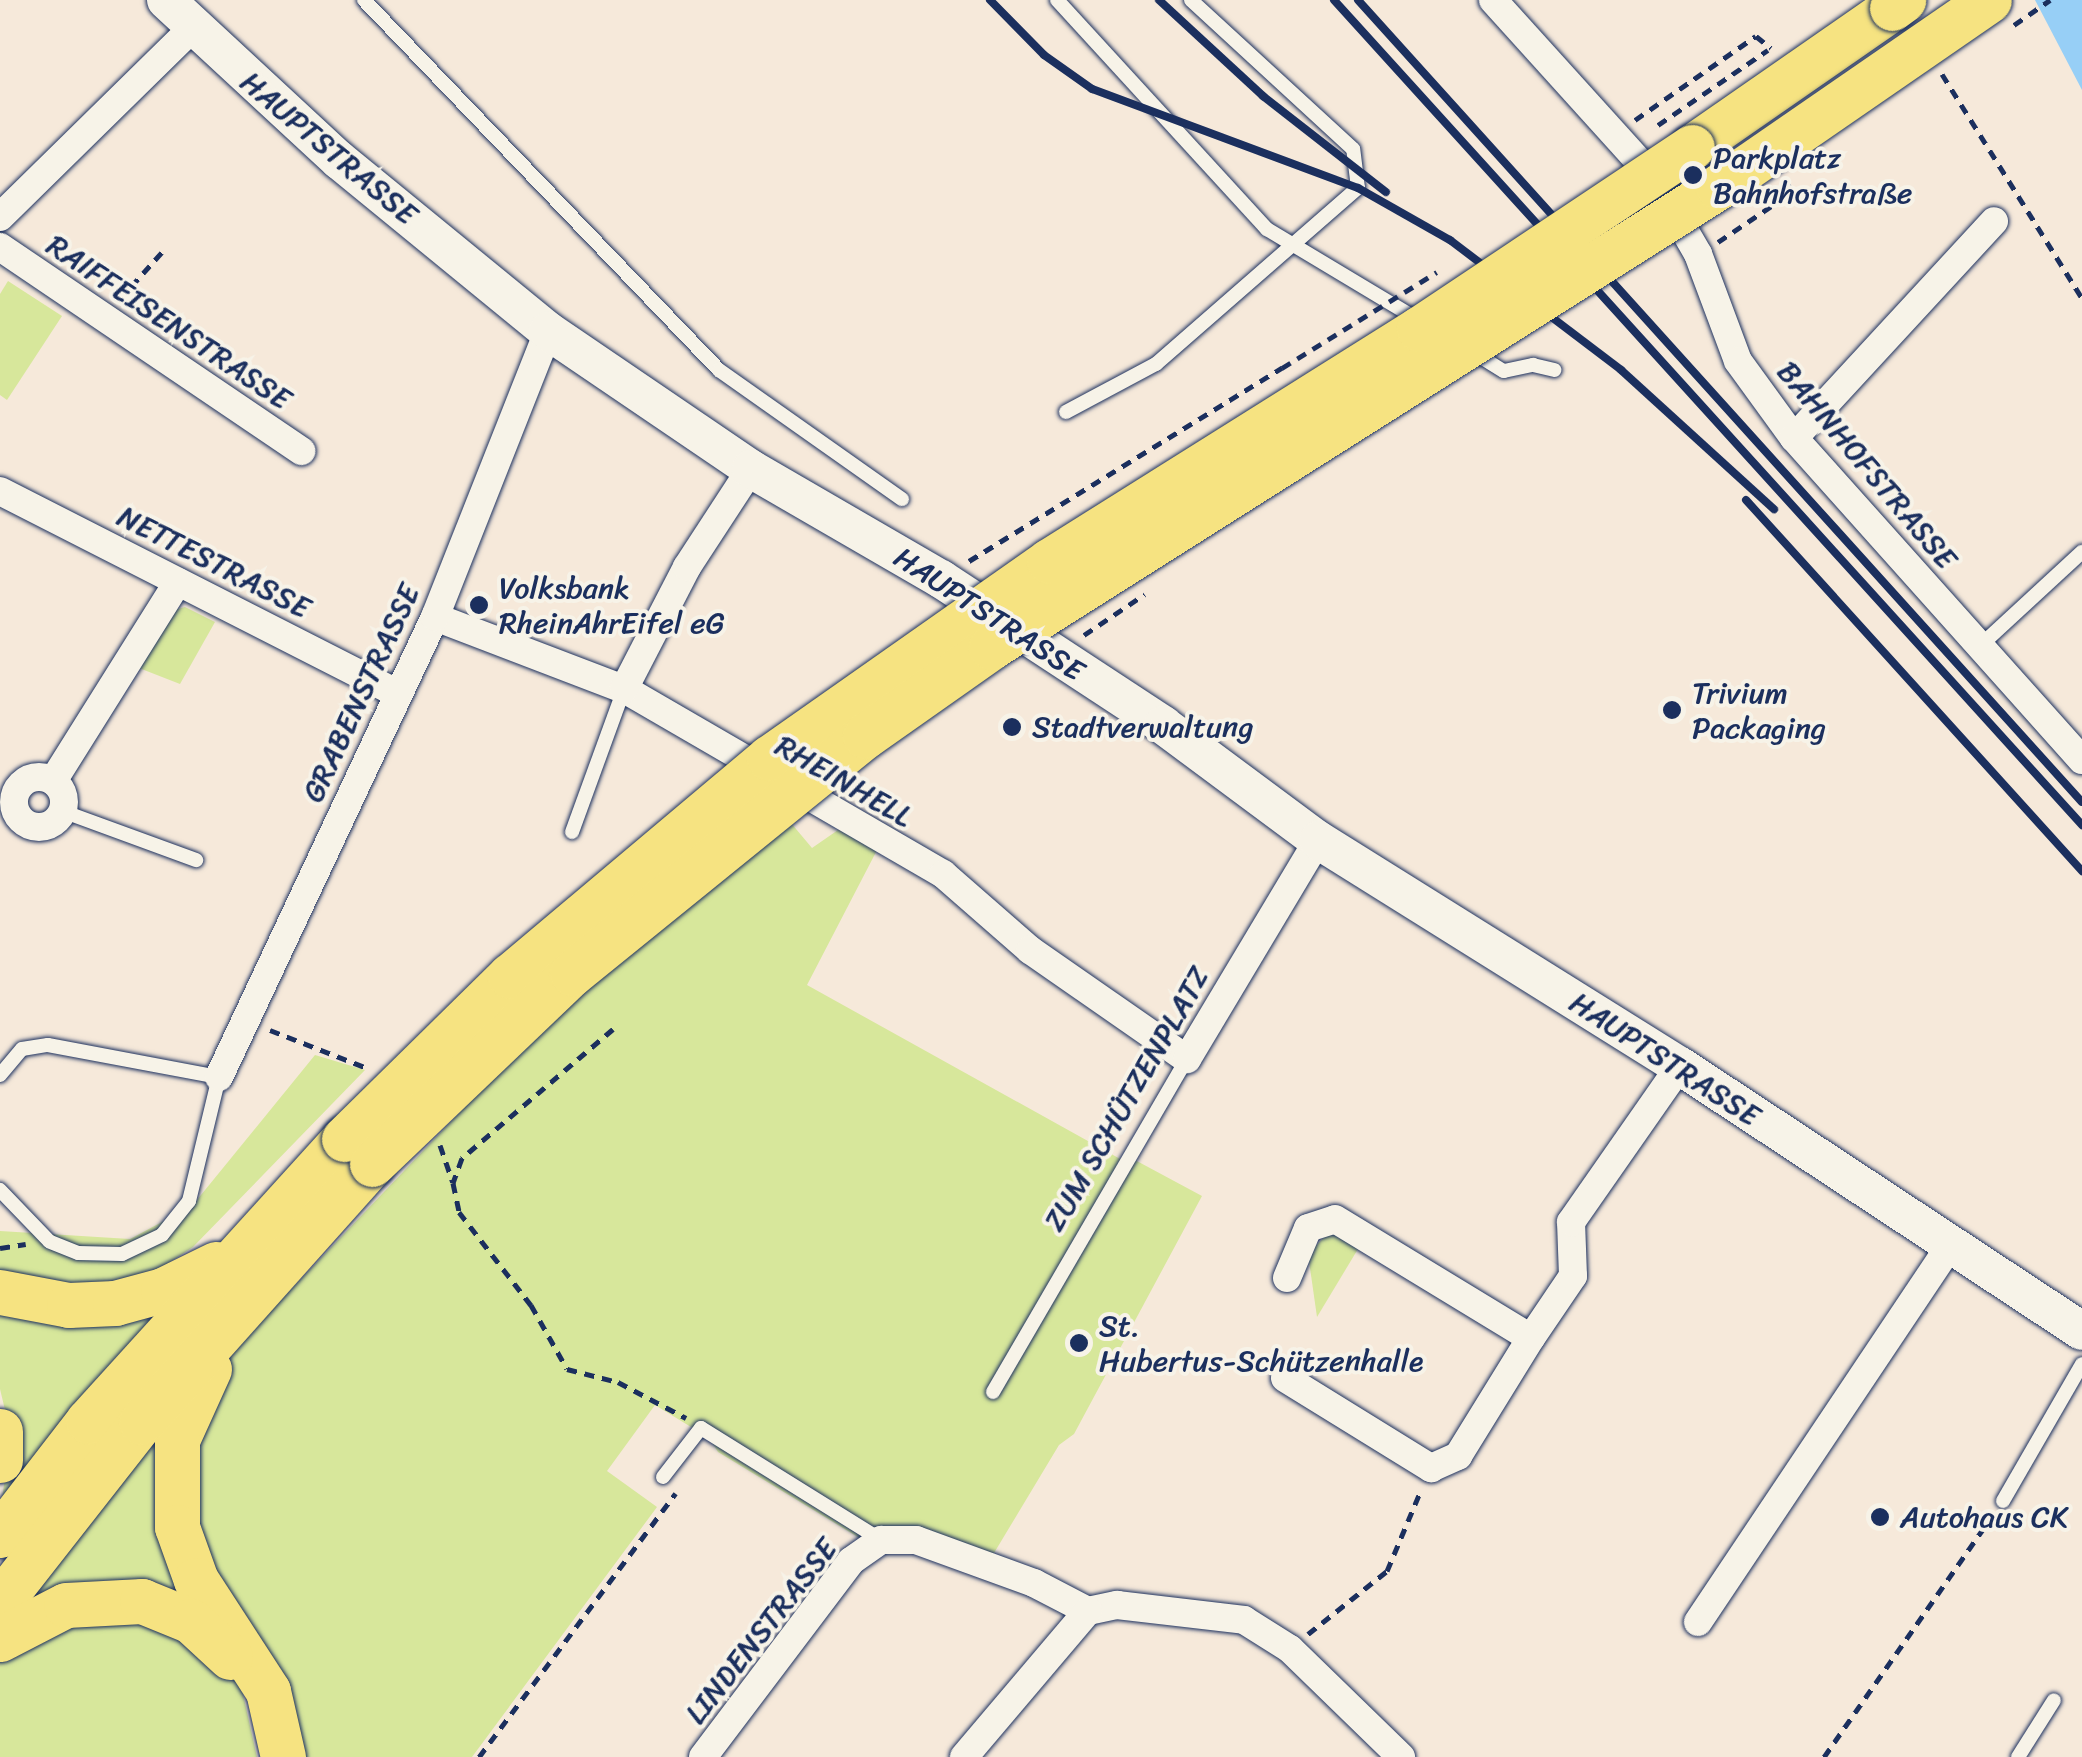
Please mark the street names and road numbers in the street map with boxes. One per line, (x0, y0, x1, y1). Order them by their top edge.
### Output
street label: HAUPTSTRASSE (233, 64, 425, 232)
street label: RAIFFEISENSTRASSE (40, 227, 298, 417)
street label: BAHNHOFSTRASSE (1770, 354, 1964, 576)
street label: NETTESTRASSE (112, 498, 316, 626)
street label: HAUPTSTRASSE (887, 539, 1091, 689)
street label: GRABENSTRASSE (295, 578, 427, 808)
street label: RHEINHELL (769, 727, 919, 835)
street label: ZUM SCHÜTZENPLATZ (1035, 958, 1219, 1240)
street label: HAUPTSTRASSE (1563, 984, 1767, 1134)
street label: LINDENSTRASSE (678, 1531, 844, 1731)

